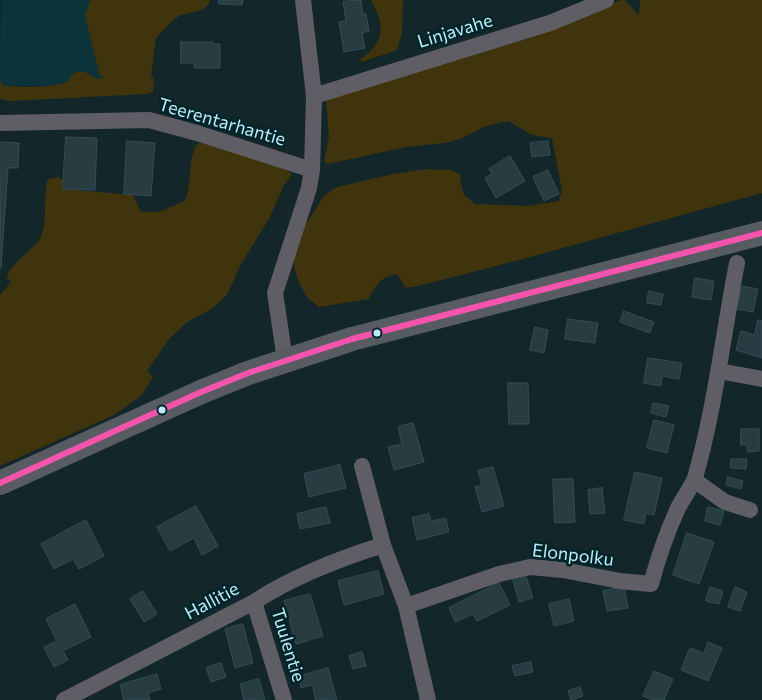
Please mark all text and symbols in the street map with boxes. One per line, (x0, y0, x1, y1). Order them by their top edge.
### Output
street label: Linjavahe (415, 9, 495, 53)
street label: Teerentarhantie (156, 94, 288, 150)
unlabelled marker (372, 328, 382, 338)
unlabelled marker (157, 405, 167, 415)
street label: Elonpolku (531, 539, 615, 571)
street label: Hallitie (181, 578, 243, 624)
street label: Tuulentie (267, 605, 309, 685)

